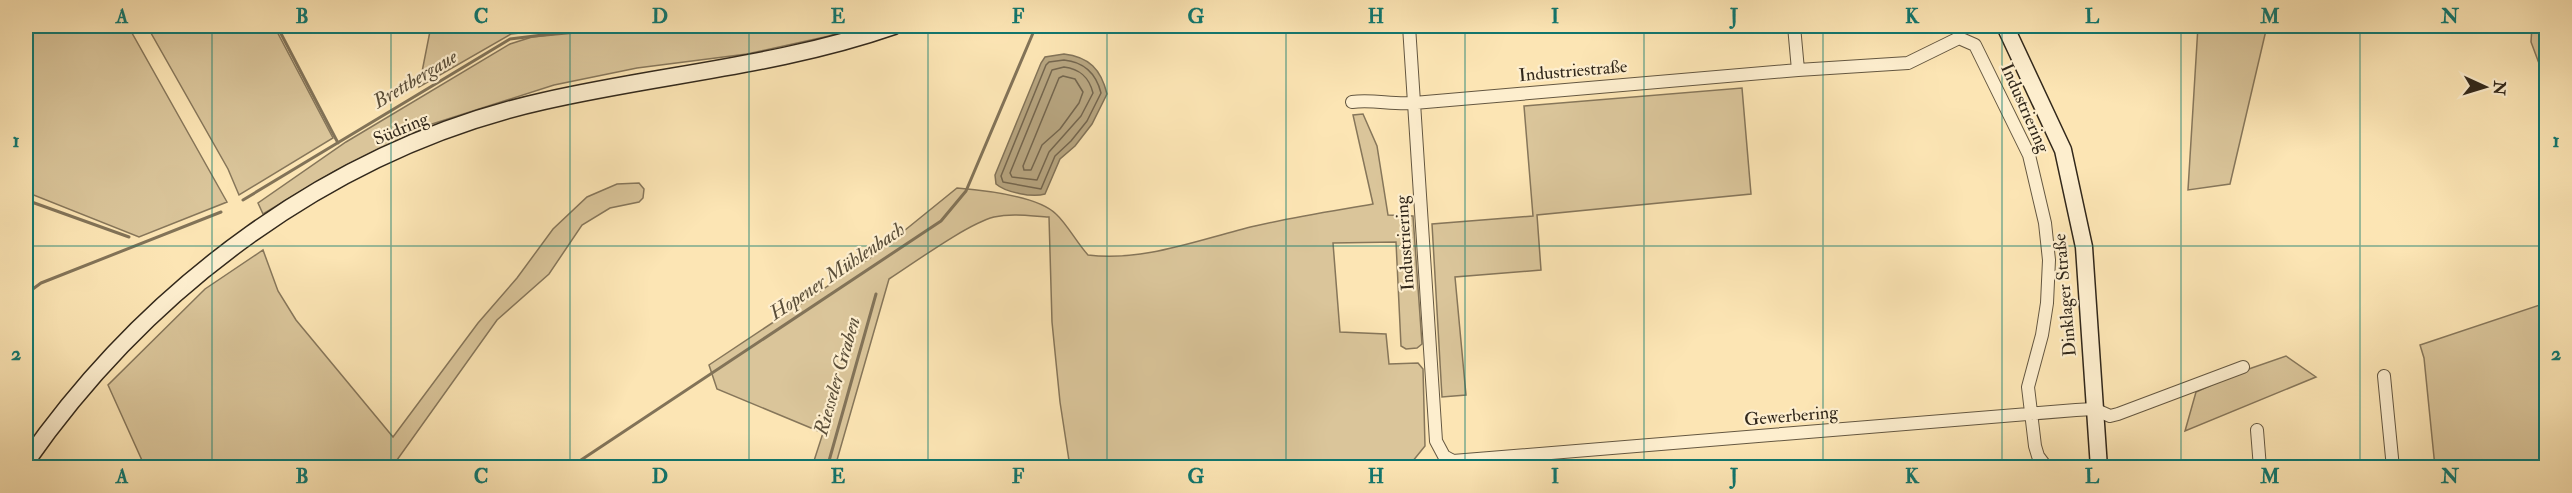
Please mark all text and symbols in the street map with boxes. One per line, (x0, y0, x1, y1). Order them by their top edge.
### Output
text: A (115, 4, 129, 29)
text: B (295, 4, 309, 29)
text: C (474, 4, 488, 29)
text: D (652, 4, 668, 29)
text: E (831, 4, 846, 29)
text: F (1012, 4, 1025, 29)
text: G (1188, 4, 1205, 29)
text: H (1368, 4, 1384, 29)
text: I (1551, 4, 1559, 29)
text: J (1729, 4, 1738, 29)
text: K (1905, 4, 1920, 29)
text: L (2085, 4, 2100, 29)
text: M (2259, 4, 2280, 29)
text: N (2440, 4, 2460, 29)
water label: Brettbergaue (367, 44, 462, 114)
street label: Industriestraße (1518, 55, 1629, 87)
north arrow (2455, 57, 2515, 117)
street label: Industriering (1995, 60, 2055, 157)
text: N (2488, 79, 2510, 96)
street label: Südring (370, 107, 433, 151)
text: 1 (12, 128, 20, 153)
text: 1 (2552, 128, 2560, 153)
street label: Industriering (1390, 194, 1420, 291)
water label: Hopener Mühlenbach (764, 216, 910, 326)
street label: Dinklager Straße (2048, 232, 2082, 357)
water label: Riesseler Graben (808, 314, 866, 439)
text: 2 (11, 341, 21, 366)
text: 2 (2551, 341, 2561, 366)
street label: Gewerbering (1743, 400, 1840, 432)
text: A (115, 464, 129, 489)
text: B (295, 464, 309, 489)
text: C (474, 464, 488, 489)
text: D (652, 464, 668, 489)
text: E (831, 464, 846, 489)
text: F (1012, 464, 1025, 489)
text: G (1188, 464, 1205, 489)
text: H (1368, 464, 1384, 489)
text: I (1551, 464, 1559, 489)
text: J (1729, 464, 1738, 489)
text: K (1905, 464, 1920, 489)
text: L (2085, 464, 2100, 489)
text: M (2259, 464, 2280, 489)
text: N (2440, 464, 2460, 489)

